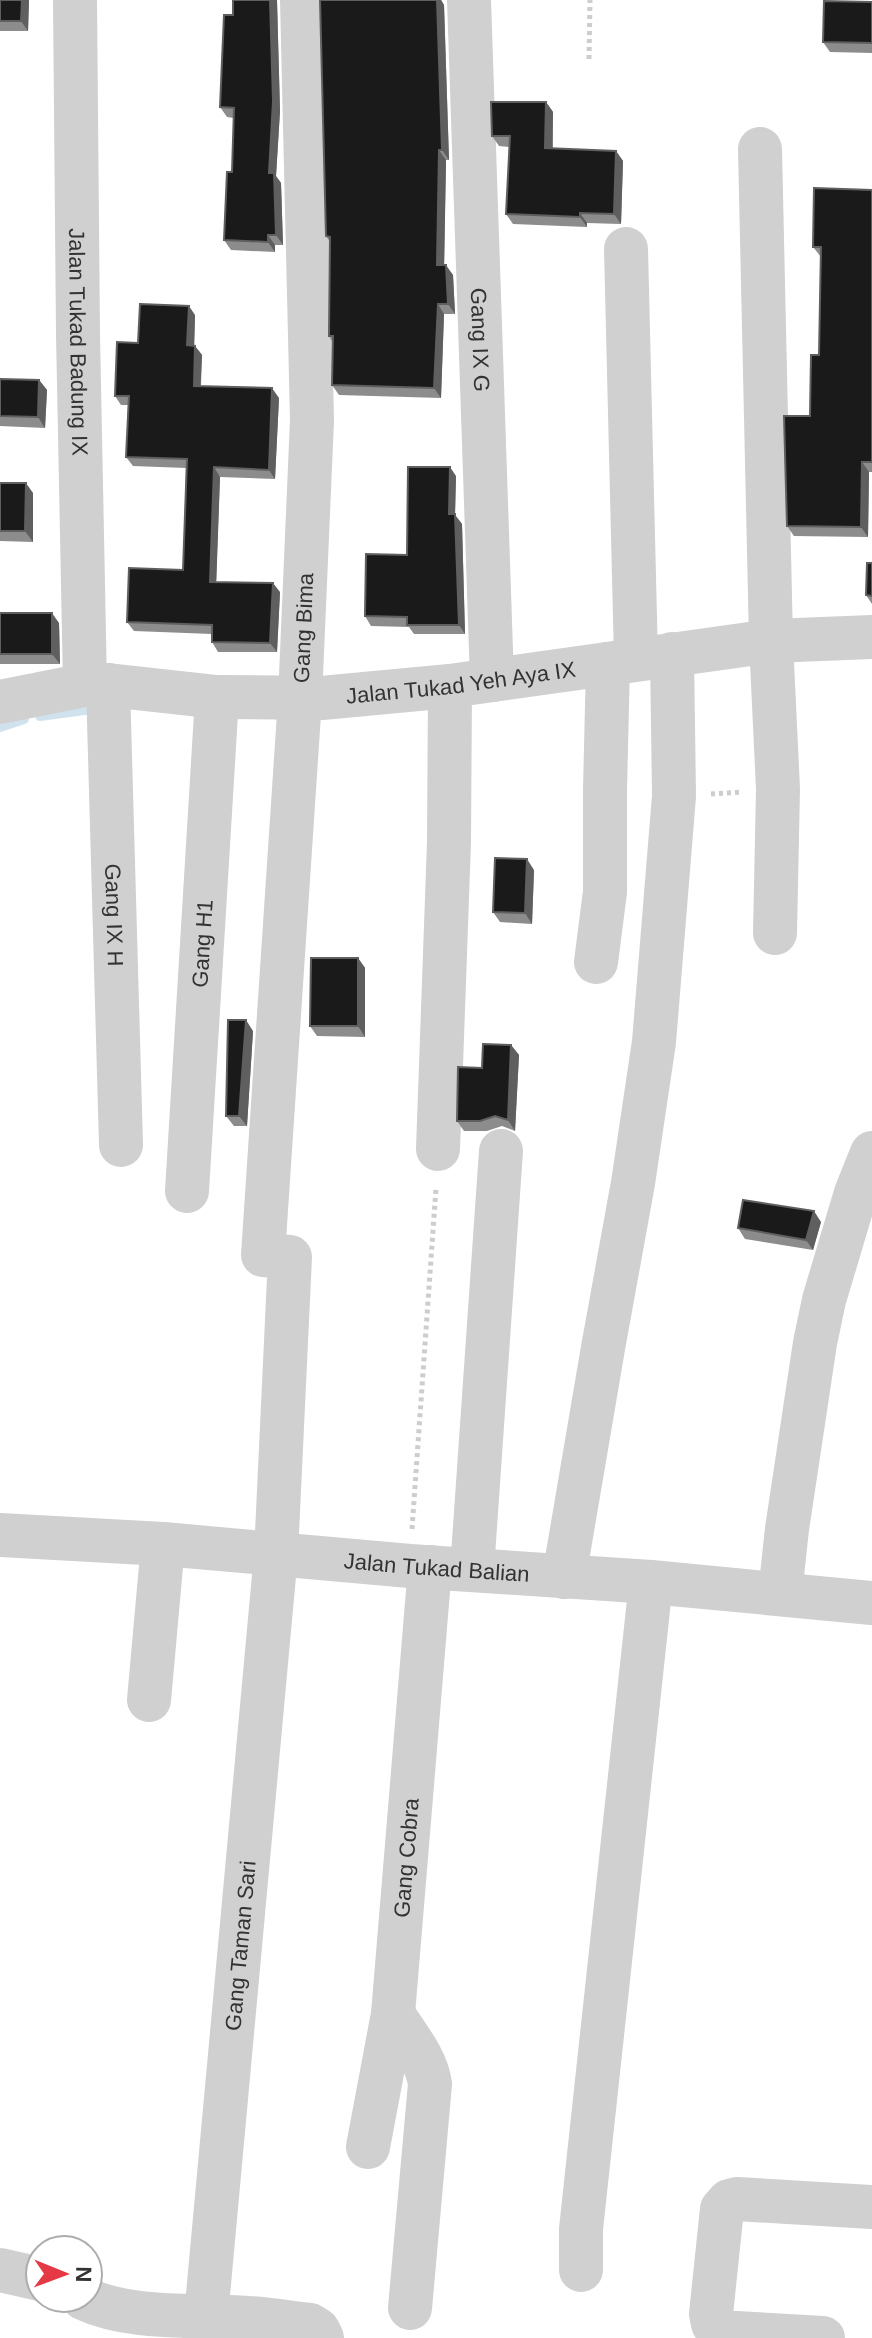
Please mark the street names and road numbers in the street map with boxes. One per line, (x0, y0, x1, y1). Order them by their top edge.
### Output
street label: Jalan Tukad Badung IX (64, 228, 92, 456)
street label: Gang IX G (466, 287, 494, 392)
street label: Gang Bima (289, 572, 318, 684)
street label: Jalan Tukad Yeh Aya IX (345, 656, 577, 709)
street label: Gang IX H (100, 863, 128, 967)
street label: Gang H1 (187, 899, 218, 988)
street label: Jalan Tukad Balian (343, 1548, 530, 1587)
street label: Gang Cobra (389, 1796, 424, 1919)
street label: Gang Taman Sari (220, 1859, 261, 2032)

